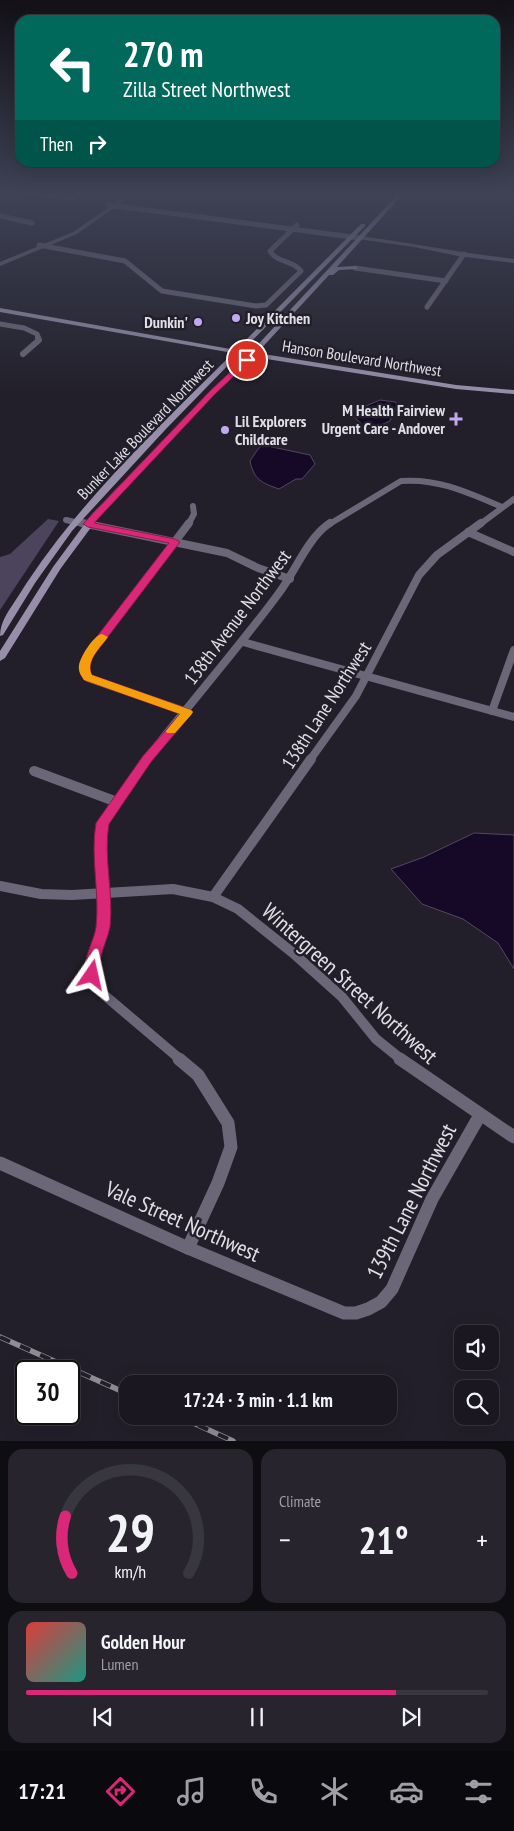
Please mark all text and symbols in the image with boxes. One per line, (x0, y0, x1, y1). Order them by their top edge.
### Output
text: 270 m (123, 31, 204, 77)
icon: left (40, 35, 105, 100)
text: Zilla Street Northwest (123, 75, 290, 103)
icon: right (83, 130, 111, 158)
text: Then (40, 132, 73, 156)
place label: Joy Kitchen (245, 308, 310, 328)
place label: Dunkin' (144, 312, 188, 332)
marker: Joy Kitchen (230, 312, 242, 324)
marker: Dunkin' (192, 316, 204, 328)
street label: Hanson Boulevard Northwest (281, 336, 444, 381)
pin (226, 339, 268, 381)
icon: arrive (233, 346, 261, 374)
street label: Bunker Lake Boulevard Northwest (73, 354, 218, 503)
place label: M Health Fairview Urgent Care - Andover (322, 400, 445, 438)
place label: Lil Explorers Childcare (235, 411, 307, 449)
marker: M Health Fairview Urgent Care - Andover (449, 412, 463, 426)
marker: Lil Explorers Childcare (219, 424, 231, 436)
street label: 138th Avenue Northwest (178, 544, 296, 689)
street label: 138th Lane Northwest (276, 636, 376, 773)
street label: Wintergreen Street Northwest (256, 897, 444, 1069)
position arrow (65, 948, 117, 1000)
street label: 139th Lane Northwest (360, 1119, 462, 1283)
street label: Vale Street Northwest (100, 1174, 265, 1268)
map controls (454, 1325, 499, 1425)
button: sound (454, 1325, 499, 1370)
speed limit sign: 30 (15, 1360, 80, 1425)
button: search (454, 1380, 499, 1425)
text: 17:24 · 3 min · 1.1 km (183, 1388, 333, 1412)
text: Climate (279, 1491, 321, 1511)
text: 29 (106, 1499, 155, 1566)
text: 21° (358, 1515, 409, 1564)
text: − (279, 1521, 291, 1558)
text: + (476, 1521, 488, 1558)
text: km/h (115, 1560, 146, 1583)
text: Golden Hour (101, 1630, 185, 1654)
text: Lumen (101, 1654, 138, 1674)
icon: previous (89, 1703, 117, 1731)
icon: pause (243, 1703, 271, 1731)
icon: next (397, 1703, 425, 1731)
icon: directions (103, 1774, 138, 1809)
icon: music (174, 1774, 209, 1809)
icon: phone (246, 1774, 281, 1809)
icon: climate (317, 1774, 352, 1809)
icon: car (389, 1774, 424, 1809)
icon: filters (461, 1774, 496, 1809)
text: 17:21 (18, 1777, 66, 1805)

